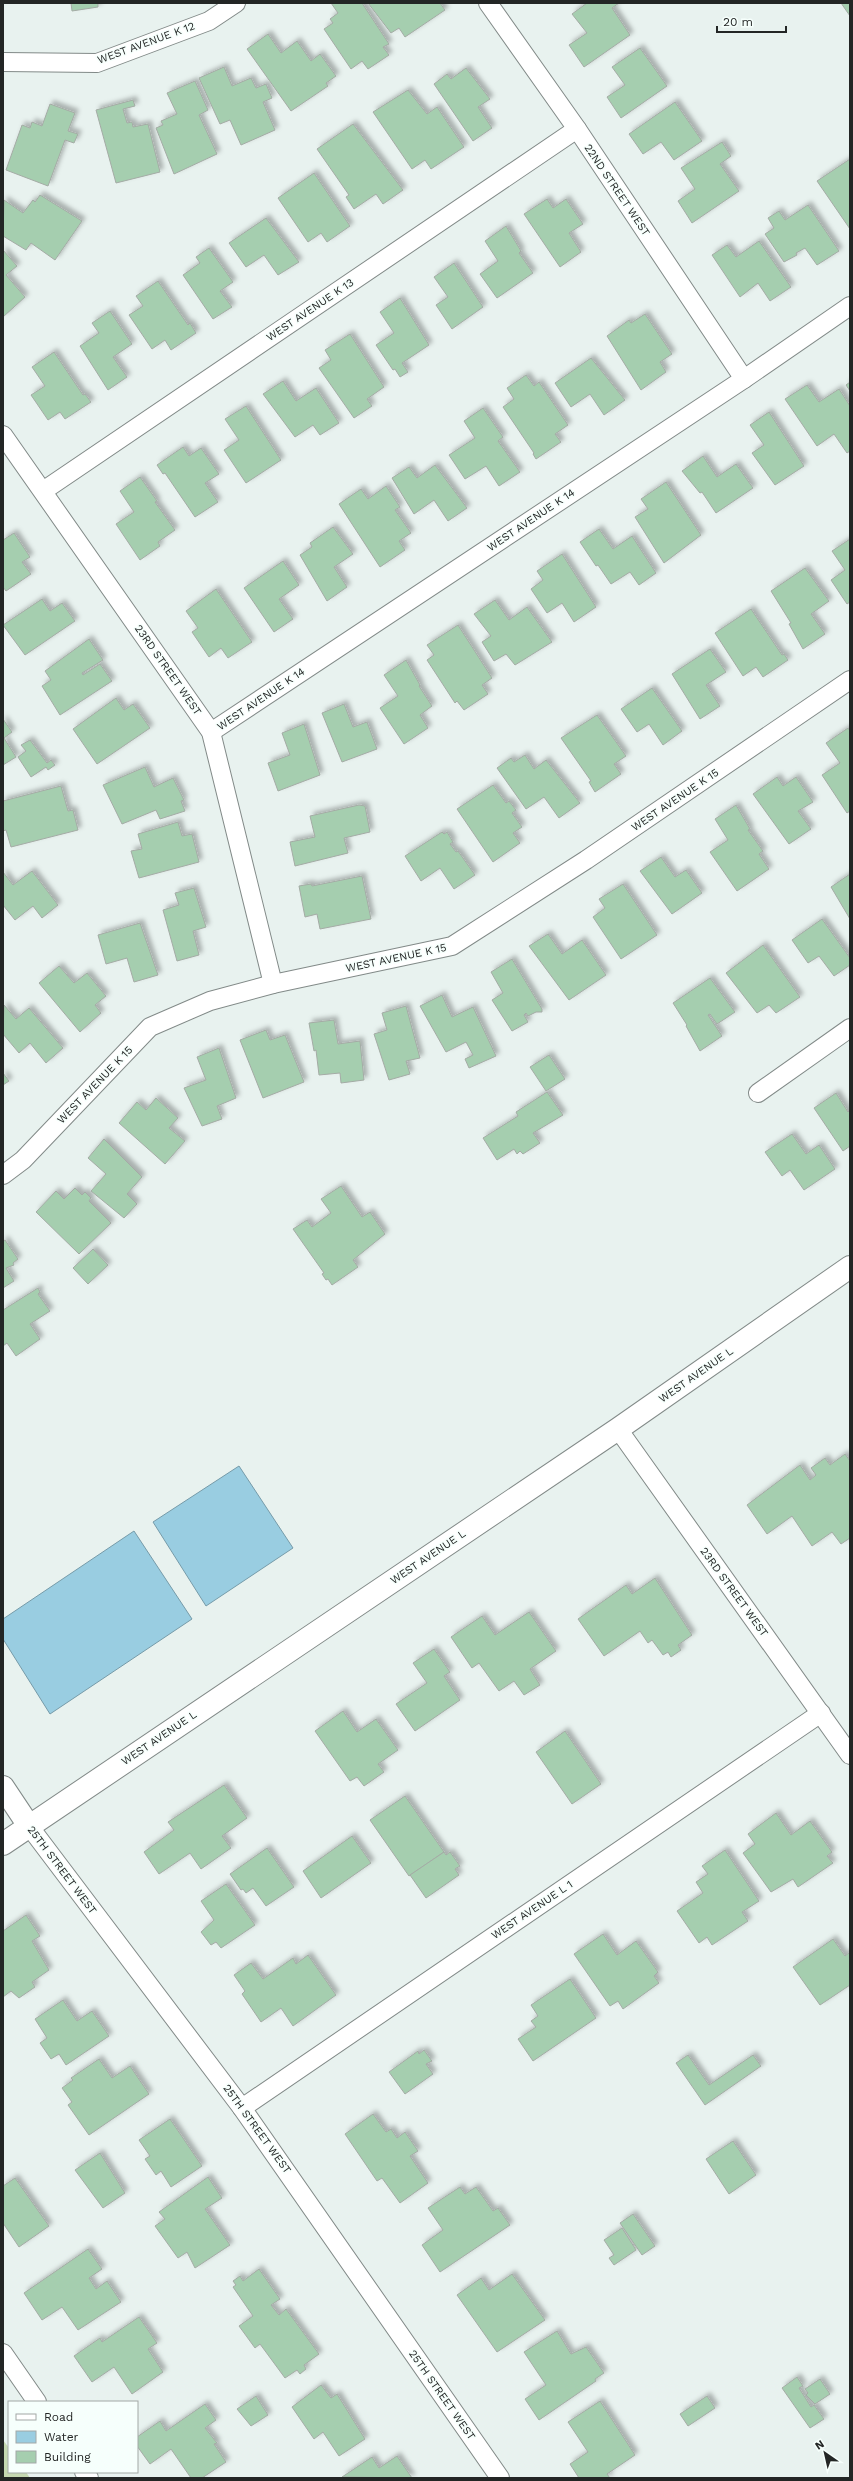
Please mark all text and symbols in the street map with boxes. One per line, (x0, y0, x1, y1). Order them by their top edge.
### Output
scale bar (717, 8, 786, 34)
text: 20 m (723, 15, 753, 29)
street label: WEST AVENUE K 12 (96, 19, 196, 67)
street label: 22ND STREET WEST (581, 142, 653, 239)
street label: WEST AVENUE K 13 (264, 276, 356, 344)
street label: WEST AVENUE K 14 (485, 486, 578, 554)
street label: 23RD STREET WEST (132, 622, 204, 718)
street label: WEST AVENUE K 14 (215, 665, 308, 733)
street label: WEST AVENUE K 15 (629, 766, 721, 834)
street label: WEST AVENUE K 15 (344, 941, 448, 975)
street label: WEST AVENUE K 15 (55, 1044, 135, 1126)
street label: WEST AVENUE L (656, 1344, 736, 1406)
street label: WEST AVENUE L (388, 1527, 468, 1587)
street label: 23RD STREET WEST (697, 1545, 771, 1640)
street label: WEST AVENUE L (119, 1708, 199, 1768)
street label: 25TH STREET WEST (25, 1823, 100, 1917)
street label: WEST AVENUE L 1 (489, 1878, 575, 1942)
street label: 25TH STREET WEST (220, 2082, 294, 2176)
street label: 25TH STREET WEST (406, 2348, 478, 2443)
legend (8, 2401, 138, 2473)
text: Road (44, 2410, 73, 2424)
text: Water (44, 2430, 79, 2444)
north arrow (805, 2433, 845, 2473)
text: N (813, 2437, 827, 2453)
text: Building (44, 2450, 91, 2464)

